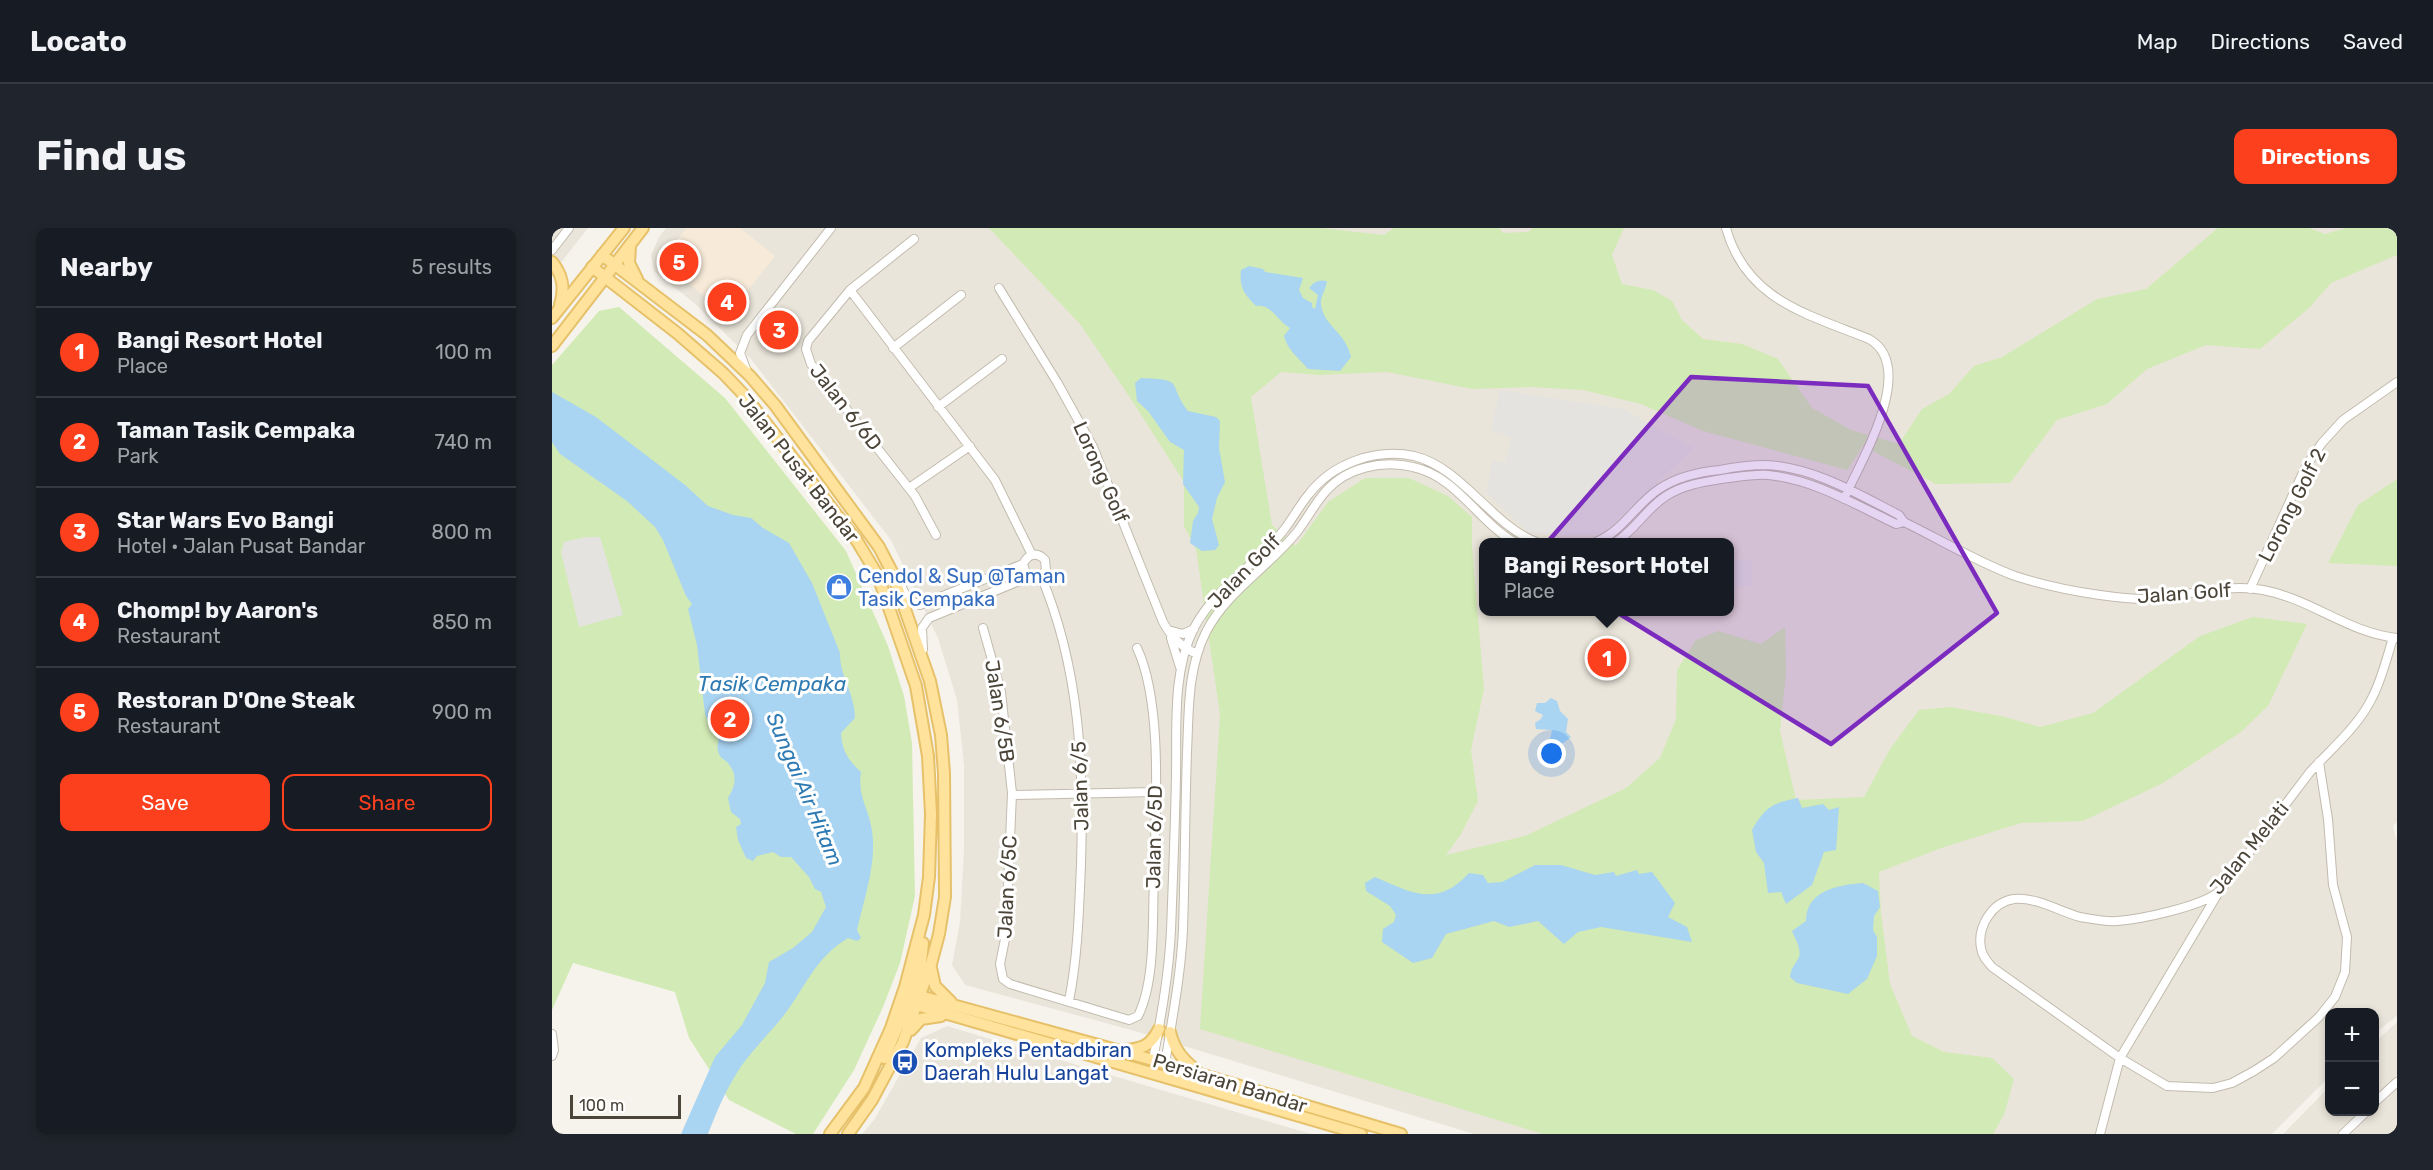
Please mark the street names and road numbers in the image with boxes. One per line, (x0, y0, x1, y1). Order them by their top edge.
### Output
street label: Jalan 6/6D (805, 359, 887, 455)
street label: Jalan Pusat Bandar (733, 389, 865, 548)
street label: Lorong Golf (1068, 418, 1134, 526)
street label: Lorong Golf 2 (2253, 444, 2331, 566)
street label: Jalan Golf (1203, 529, 1286, 613)
street label: Jalan Golf (2136, 578, 2232, 608)
street label: Jalan 6/5B (980, 658, 1020, 764)
street label: Jalan 6/5 (1066, 741, 1094, 831)
street label: Jalan 6/5D (1141, 785, 1167, 889)
street label: Jalan Melati (2204, 797, 2294, 899)
street label: Jalan 6/5C (992, 835, 1022, 939)
street label: Persiaran Bandar (1150, 1048, 1310, 1118)

